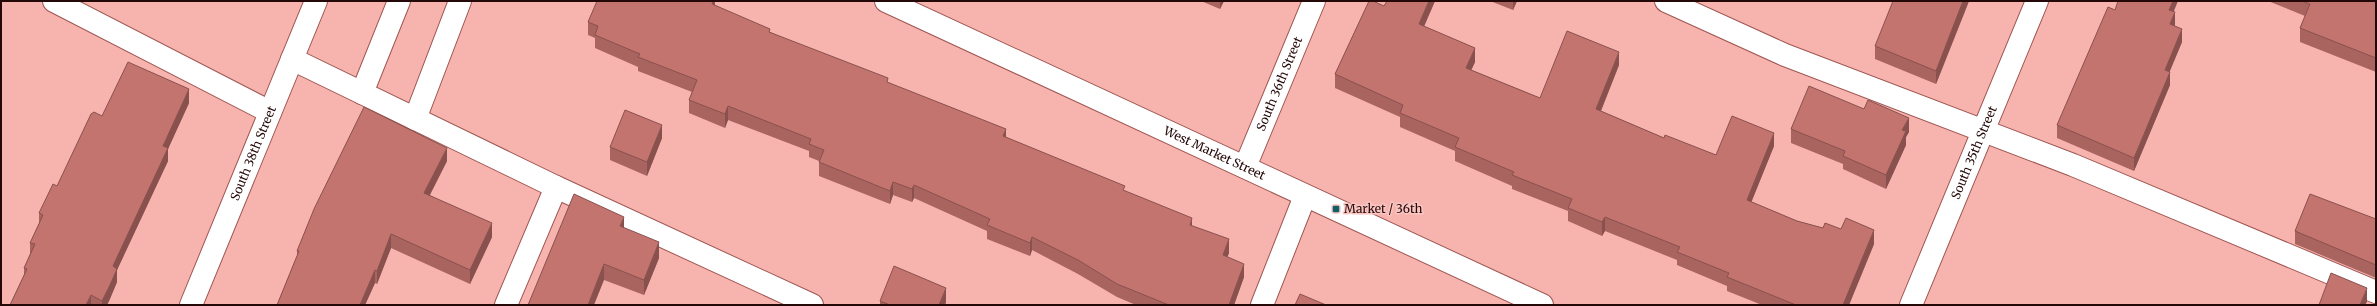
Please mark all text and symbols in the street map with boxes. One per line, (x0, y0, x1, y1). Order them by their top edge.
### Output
street label: South 36th Street (1253, 34, 1305, 133)
street label: South 38th Street (227, 103, 279, 203)
street label: South 35th Street (1948, 103, 2000, 201)
street label: West Market Street (1161, 122, 1268, 183)
place label: Market / 36th (1344, 201, 1423, 216)
marker: Market / 36th (1331, 204, 1341, 214)

